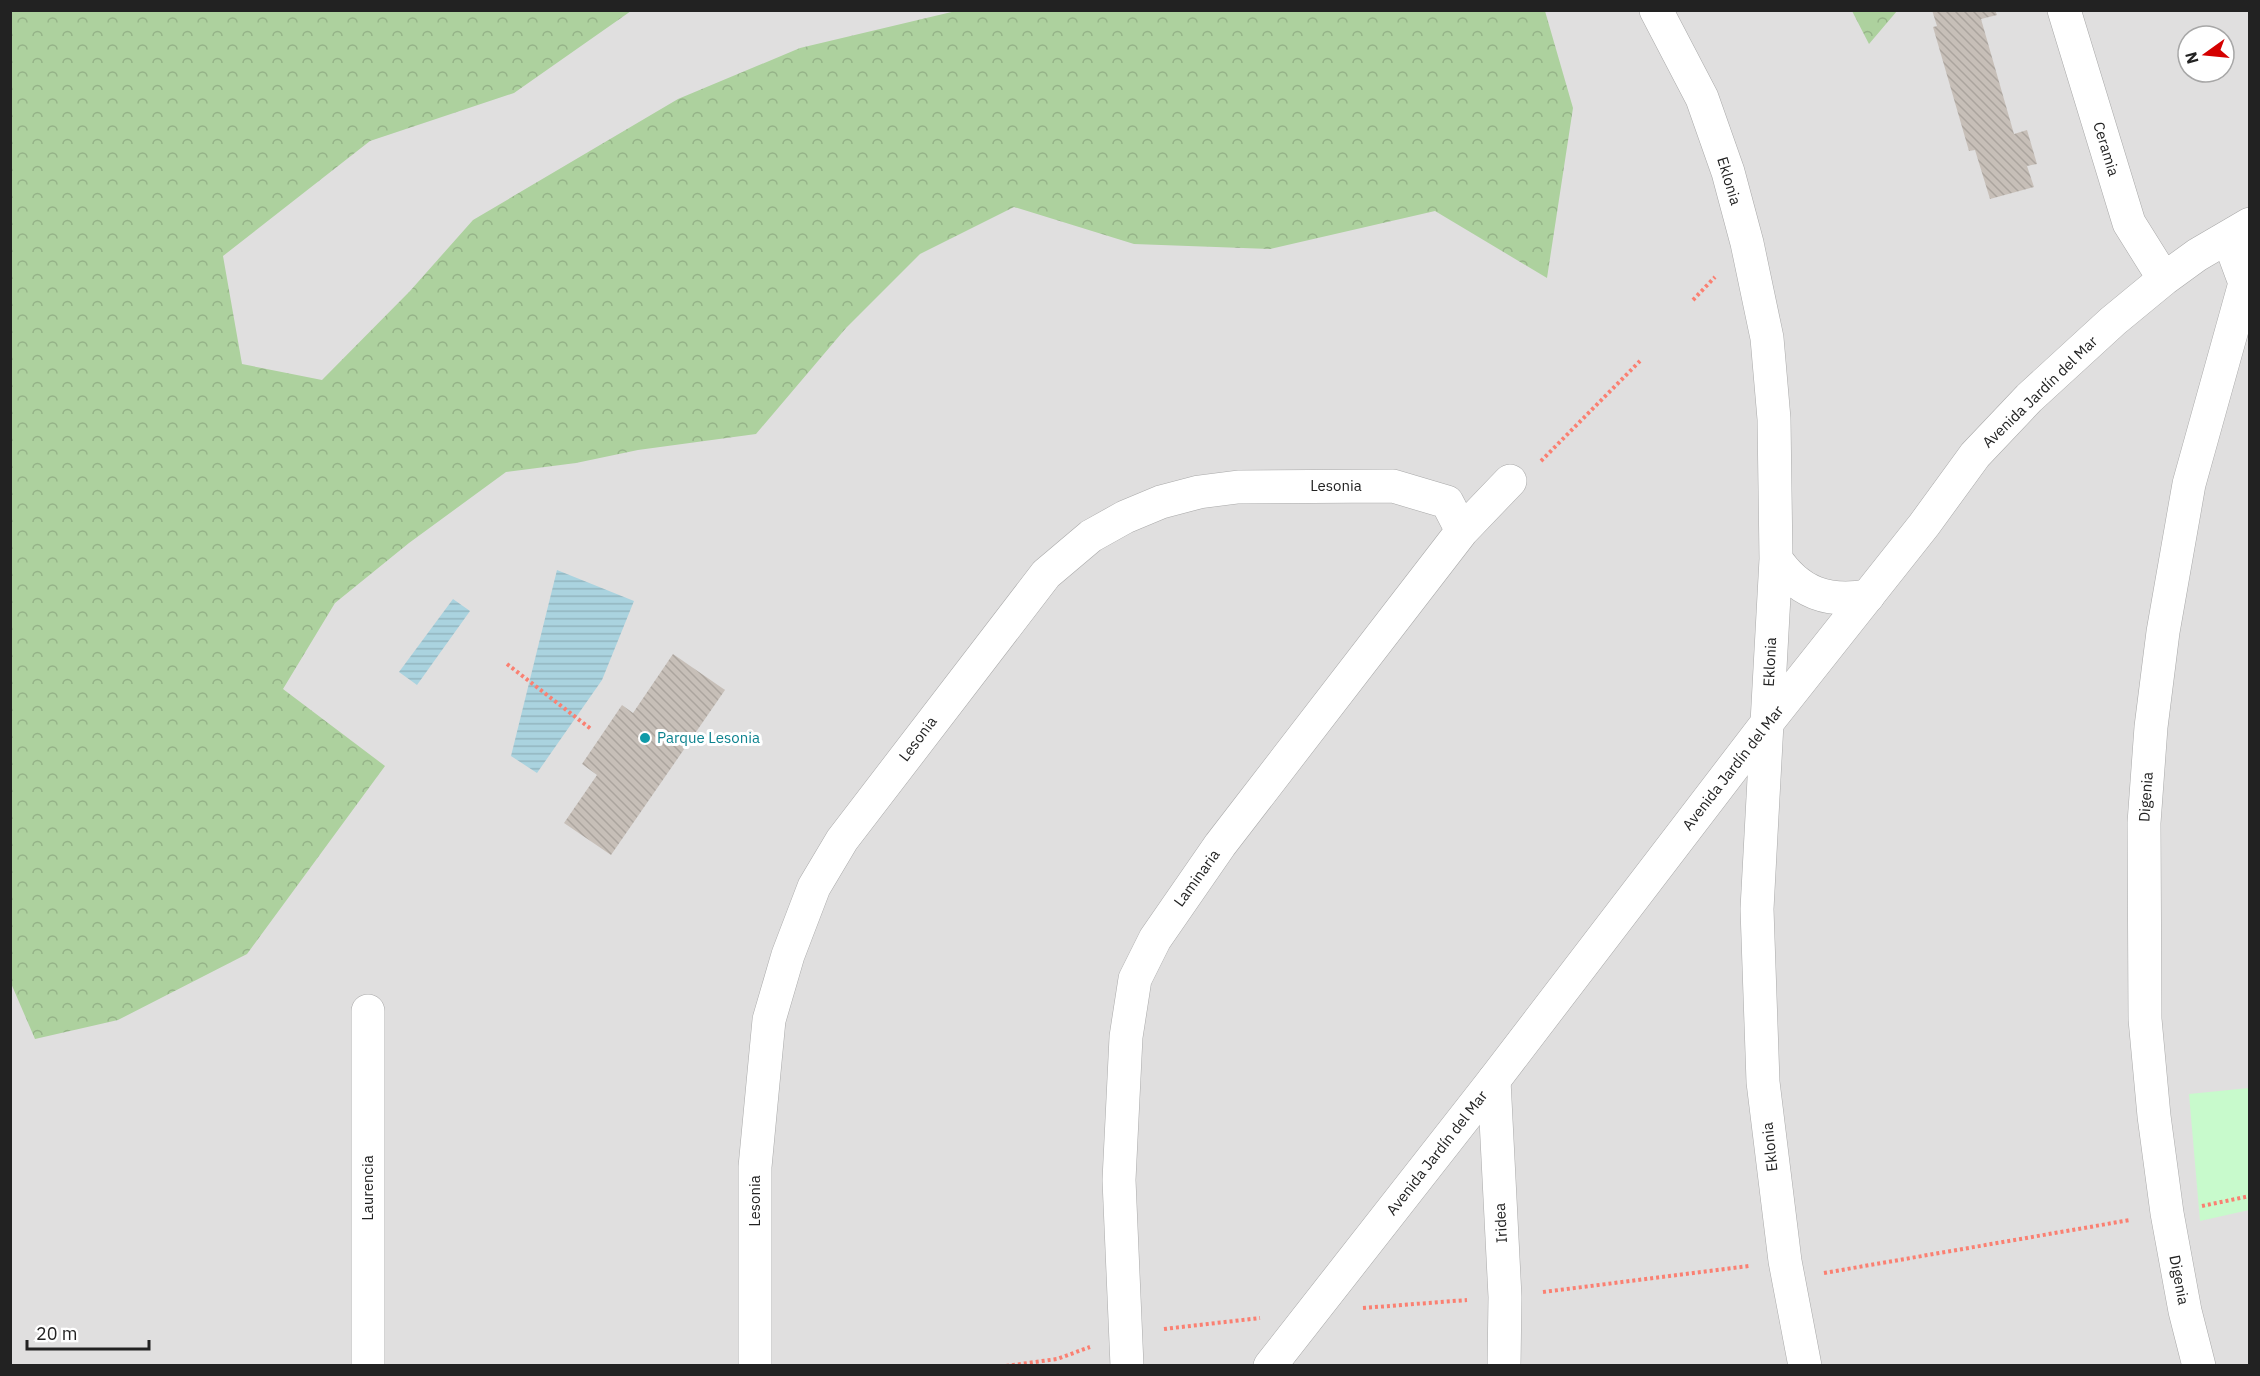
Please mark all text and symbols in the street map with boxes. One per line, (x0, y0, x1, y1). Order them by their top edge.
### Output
north arrow (2176, 24, 2236, 84)
text: N (2180, 50, 2203, 66)
street label: Ceramia (2089, 119, 2124, 178)
street label: Eklonia (1713, 154, 1746, 207)
street label: Avenida Jardín del Mar (1978, 331, 2102, 452)
street label: Lesonia (1310, 476, 1362, 495)
street label: Eklonia (1759, 637, 1780, 687)
street label: Avenida Jardín del Mar (1678, 701, 1788, 834)
street label: Lesonia (894, 712, 941, 765)
place label: Parque Lesonia (657, 728, 760, 747)
marker: Parque Lesonia (638, 731, 652, 745)
street label: Digenia (2134, 771, 2157, 823)
street label: Laminaria (1169, 845, 1224, 910)
street label: Avenida Jardín del Mar (1382, 1086, 1492, 1219)
street label: Eklonia (1757, 1121, 1782, 1173)
street label: Laurencia (358, 1155, 377, 1221)
street label: Lesonia (745, 1175, 764, 1227)
street label: Iridea (1490, 1202, 1511, 1244)
street label: Digenia (2165, 1253, 2194, 1306)
scale bar (27, 1313, 148, 1351)
text: 20 m (36, 1322, 78, 1345)

